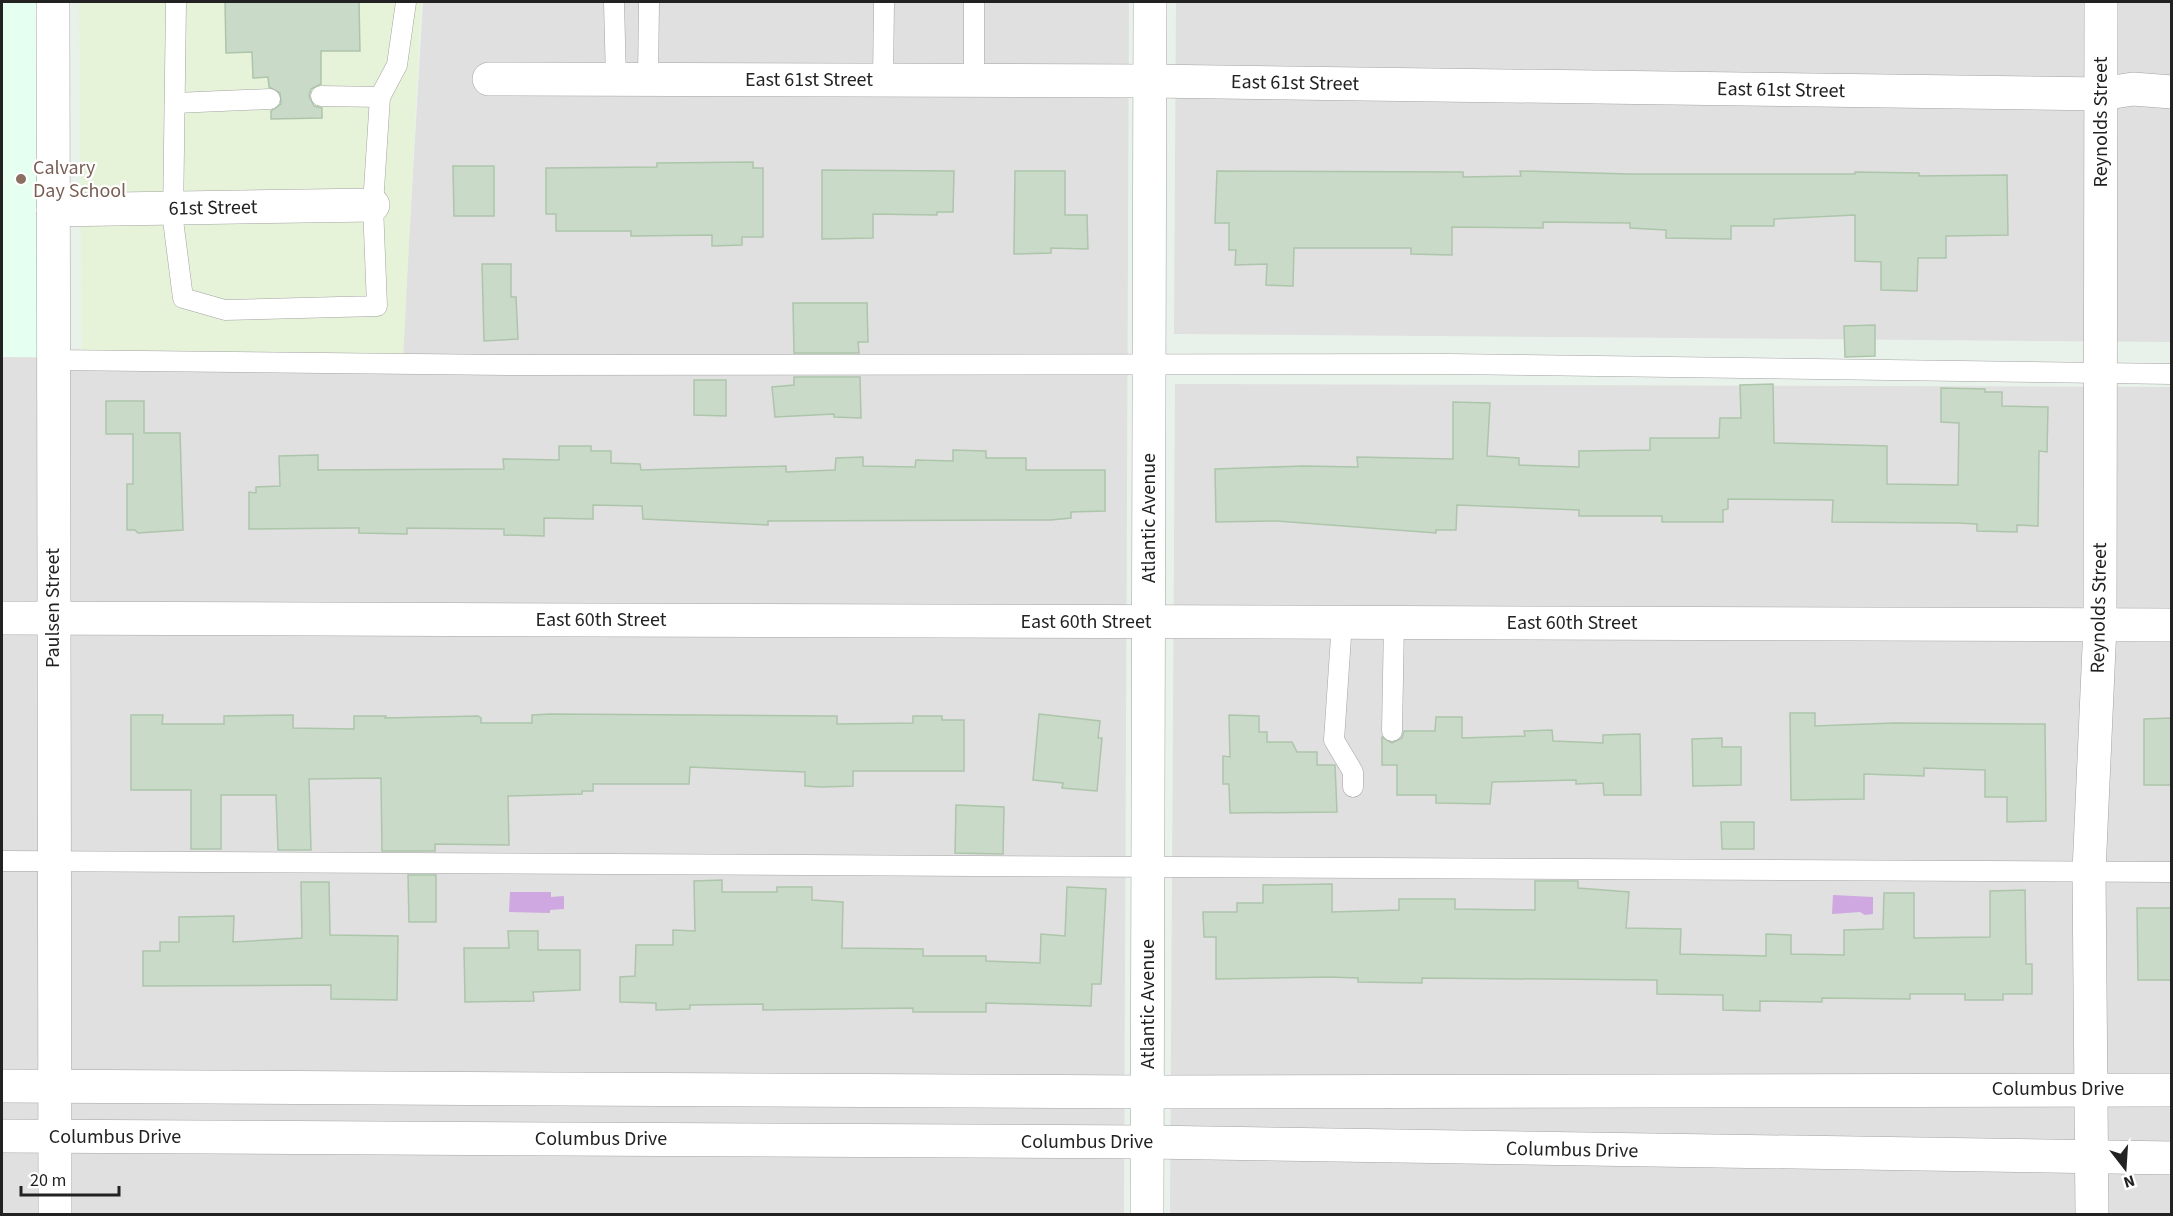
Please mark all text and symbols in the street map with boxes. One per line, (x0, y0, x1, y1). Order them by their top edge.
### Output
street label: Reynolds Street (2087, 56, 2115, 188)
street label: East 61st Street (745, 66, 873, 94)
street label: East 61st Street (1231, 68, 1360, 98)
street label: East 61st Street (1717, 75, 1846, 105)
place label: Calvary Day School (33, 154, 126, 205)
marker: Calvary Day School (14, 172, 28, 186)
street label: 61st Street (168, 193, 258, 223)
street label: Atlantic Avenue (1135, 453, 1163, 583)
street label: Reynolds Street (2084, 542, 2114, 674)
street label: Paulsen Street (39, 548, 67, 668)
street label: East 60th Street (536, 606, 667, 634)
street label: East 60th Street (1021, 608, 1152, 636)
street label: East 60th Street (1507, 609, 1638, 637)
street label: Atlantic Avenue (1134, 939, 1162, 1069)
street label: Columbus Drive (1992, 1075, 2124, 1103)
street label: Columbus Drive (49, 1123, 181, 1151)
street label: Columbus Drive (535, 1125, 667, 1153)
street label: Columbus Drive (1021, 1128, 1153, 1156)
street label: Columbus Drive (1506, 1135, 1639, 1165)
north arrow (2095, 1138, 2155, 1198)
scale bar (21, 1159, 118, 1197)
text: 20 m (30, 1168, 66, 1193)
text: N (2121, 1169, 2137, 1193)

